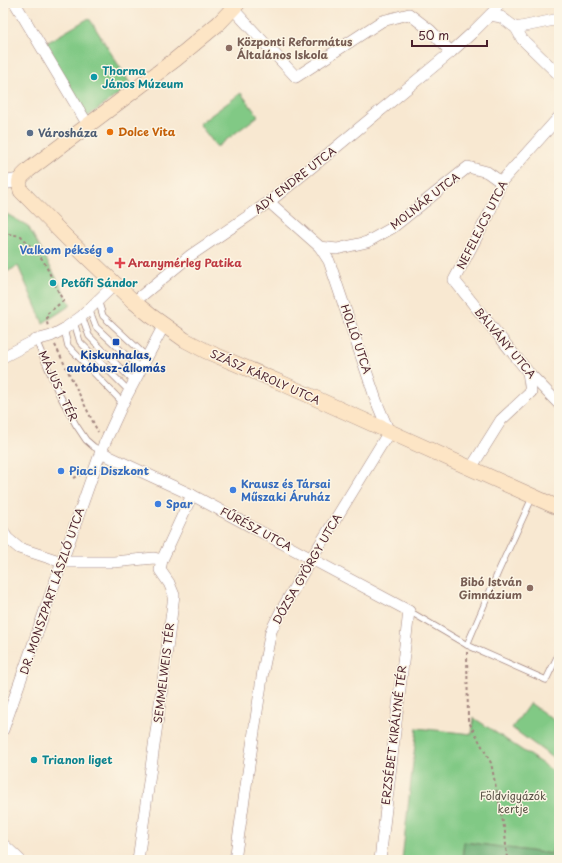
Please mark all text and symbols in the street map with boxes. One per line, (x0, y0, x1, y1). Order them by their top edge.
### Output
scale bar (412, 22, 487, 48)
text: 50 m (418, 26, 449, 44)
place label: Központi Református Általános Iskola (237, 33, 353, 63)
marker: Központi Református Általános Iskola (224, 43, 234, 53)
place label: Thorma János Múzeum (102, 62, 184, 92)
marker: Thorma János Múzeum (89, 72, 99, 82)
place label: Dolce Vita (118, 123, 176, 140)
place label: Városháza (38, 124, 98, 141)
marker: Dolce Vita (105, 127, 115, 137)
marker: Városháza (25, 128, 35, 138)
street label: ADY ENDRE UTCA (250, 142, 339, 217)
street label: MOLNÁR UTCA (386, 168, 463, 233)
street label: NEFELEJCS UTCA (452, 178, 511, 272)
place label: Valkom pékség (20, 241, 102, 258)
marker: Valkom pékség (105, 245, 115, 255)
place label: Aranymérleg Patika (128, 254, 242, 271)
marker: Aranymérleg Patika (115, 258, 125, 268)
place label: Petőfi Sándor (61, 274, 138, 291)
marker: Petőfi Sándor (48, 278, 58, 288)
street label: HOLLÓ UTCA (337, 302, 376, 376)
street label: BÁLVÁNY UTCA (471, 303, 540, 382)
marker: Kiskunhalas, autóbusz-állomás (111, 337, 121, 347)
street label: SZÁSZ KÁROLY UTCA (207, 345, 323, 409)
place label: Kiskunhalas, autóbusz-állomás (66, 346, 166, 376)
street label: MÁJUS 1. TÉR (35, 348, 82, 424)
place label: Piaci Diszkont (69, 462, 149, 479)
marker: Piaci Diszkont (56, 466, 66, 476)
place label: Krausz és Társai Műszaki Áruház (241, 475, 331, 505)
marker: Krausz és Társai Műszaki Áruház (228, 485, 238, 495)
place label: Spar (166, 495, 193, 512)
marker: Spar (153, 499, 163, 509)
street label: FŰRÉSZ UTCA (217, 502, 295, 555)
street label: DR. MONSZPART LÁSZLÓ UTCA (15, 505, 88, 676)
street label: DÓZSA GYÖRGY UTCA (268, 510, 345, 627)
place label: Bibó István Gimnázium (459, 573, 522, 603)
marker: Bibó István Gimnázium (525, 583, 535, 593)
street label: SEMMELWEIS TÉR (149, 622, 178, 724)
street label: ERZSÉBET KIRÁLYNÉ TÉR (377, 664, 410, 806)
place label: Trianon liget (42, 751, 112, 768)
marker: Trianon liget (29, 755, 39, 765)
park label: Földvigyázók kertje (480, 787, 547, 817)

